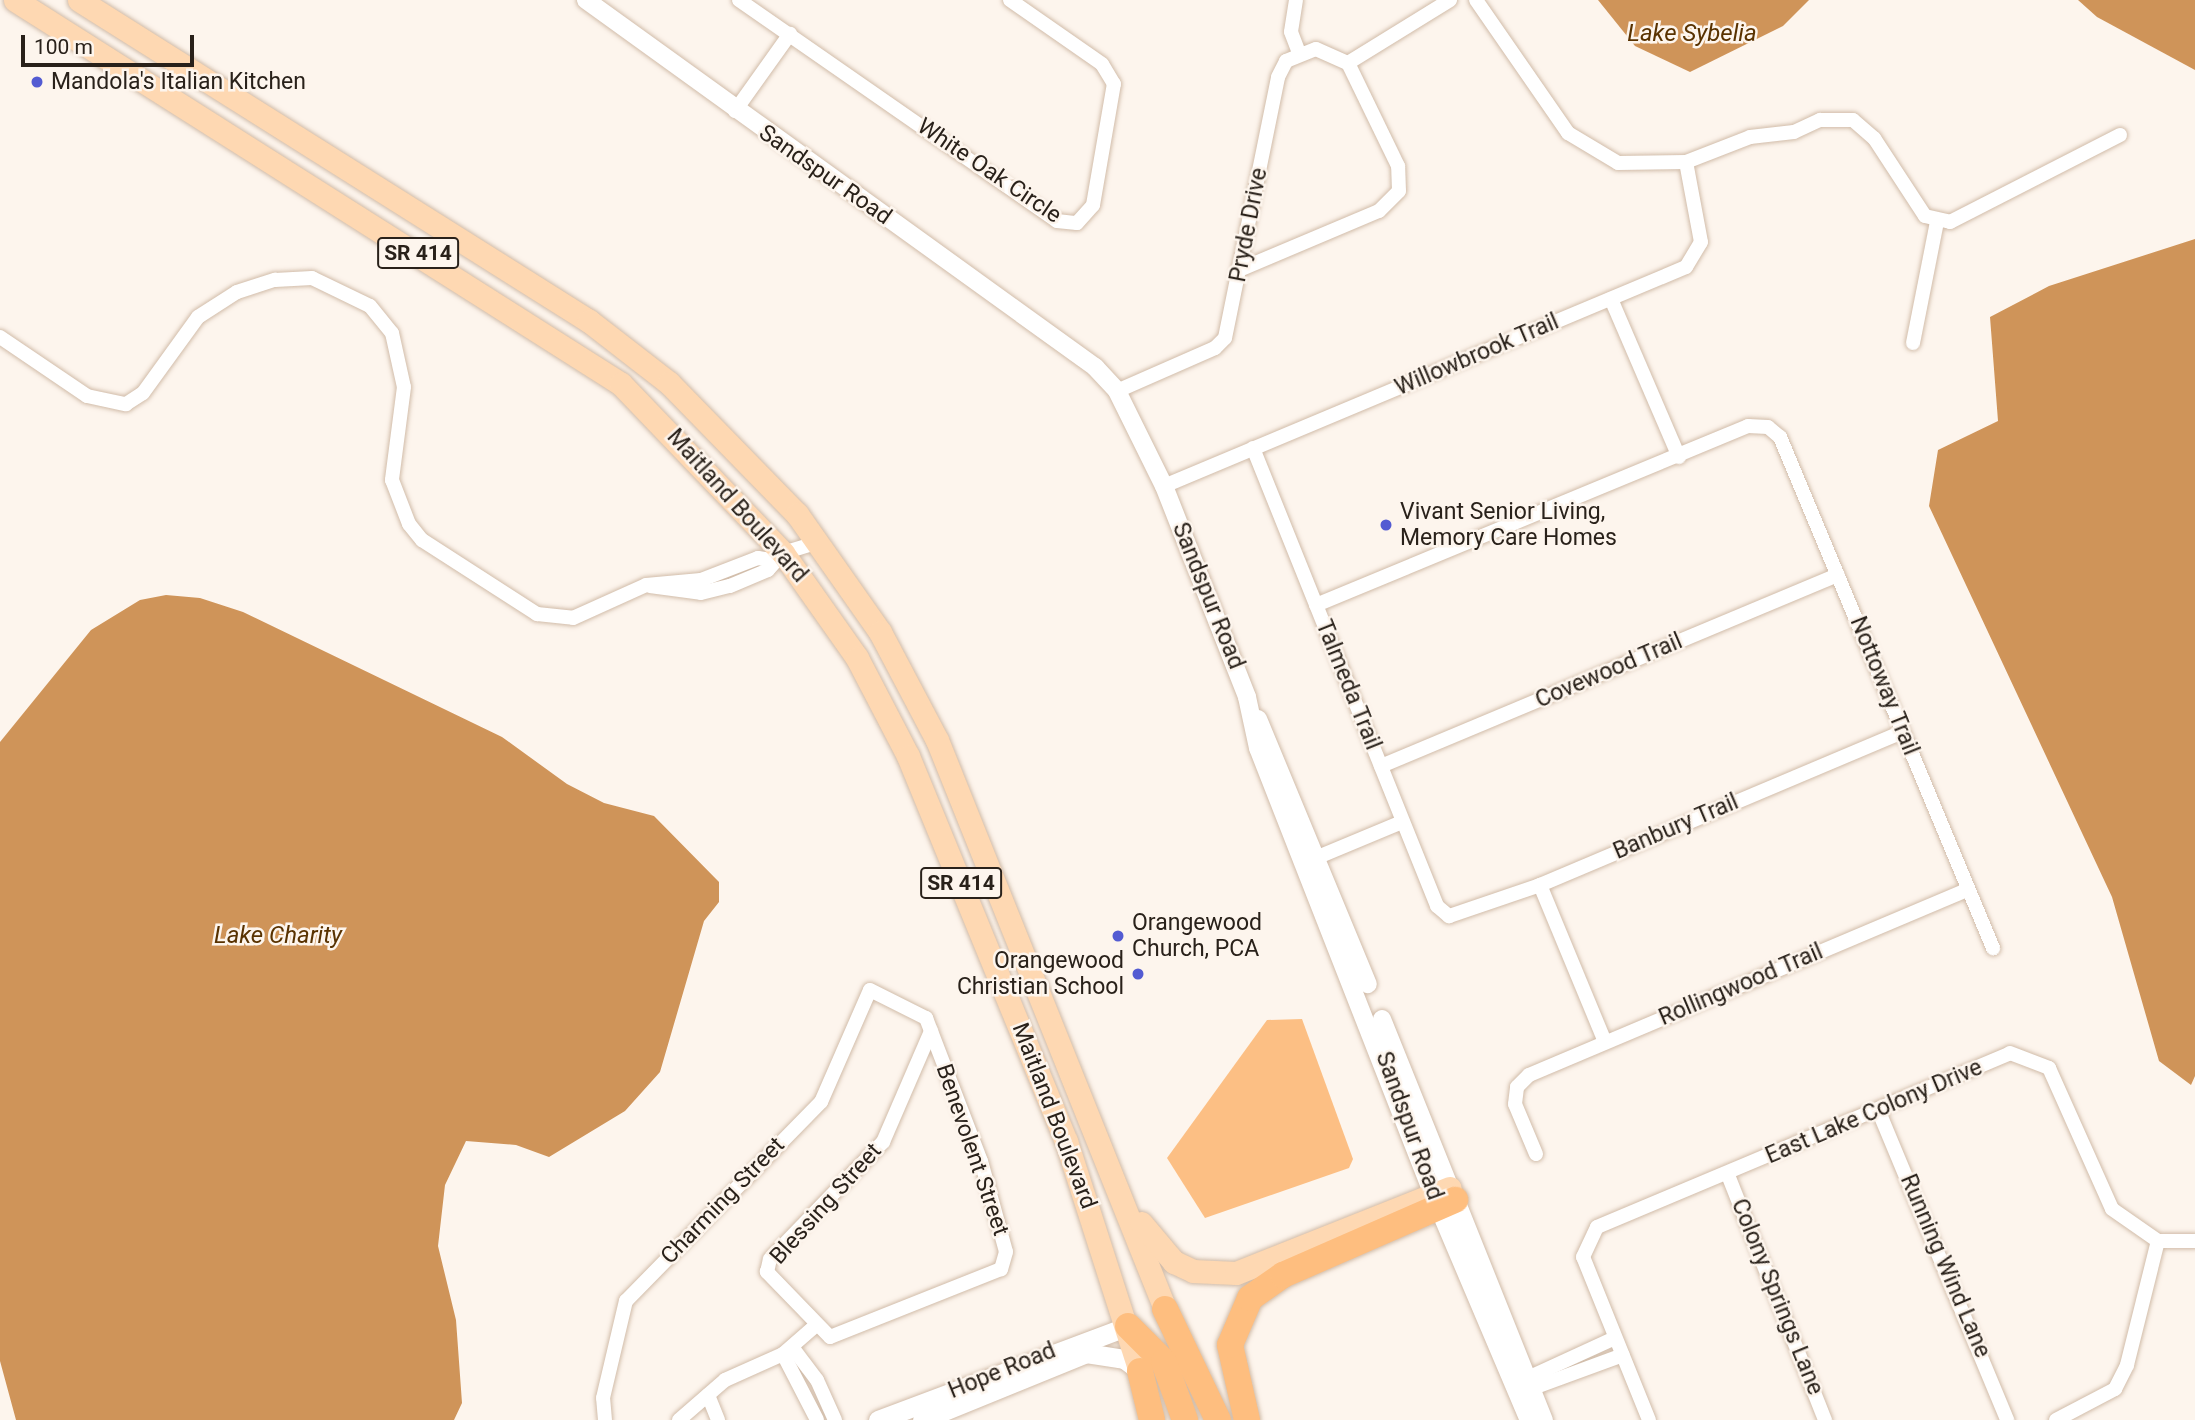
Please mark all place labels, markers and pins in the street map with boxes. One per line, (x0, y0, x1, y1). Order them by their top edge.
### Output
place label: Mandola's Italian Kitchen (51, 68, 306, 96)
marker: Mandola's Italian Kitchen (29, 74, 45, 90)
place label: Vivant Senior Living, Memory Care Homes (1400, 498, 1617, 552)
marker: Vivant Senior Living, Memory Care Homes (1378, 517, 1394, 533)
place label: Orangewood Church, PCA (1132, 909, 1262, 963)
marker: Orangewood Church, PCA (1110, 928, 1126, 944)
place label: Orangewood Christian School (957, 947, 1124, 1001)
marker: Orangewood Christian School (1130, 966, 1146, 982)

